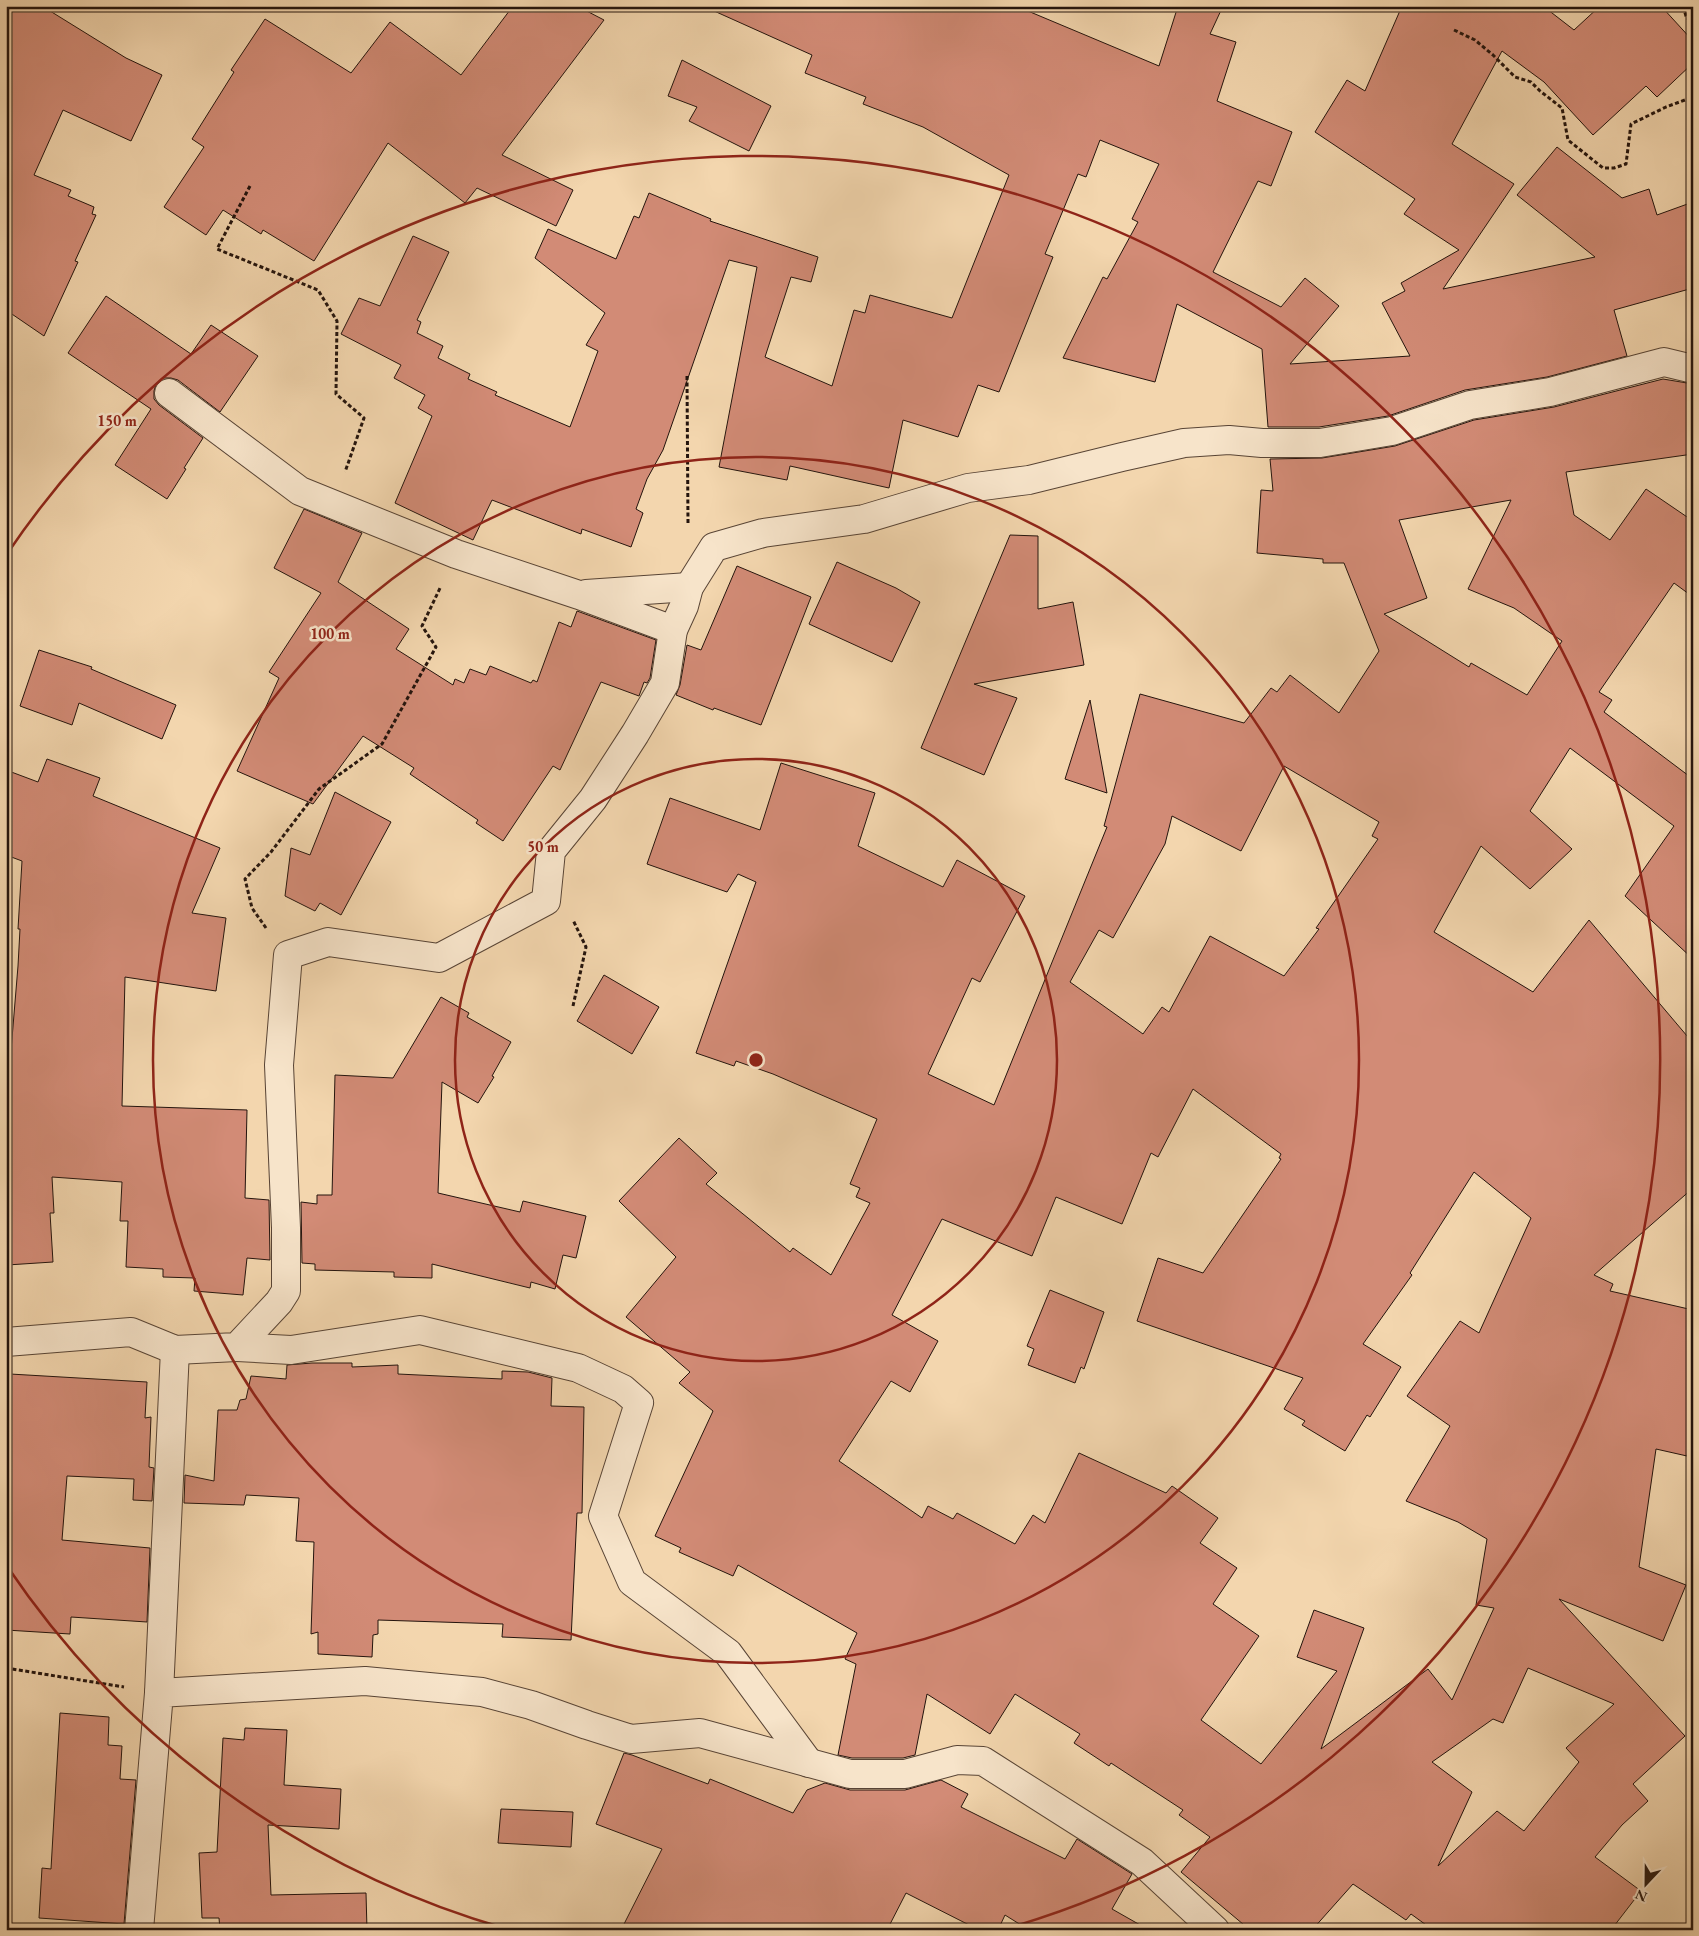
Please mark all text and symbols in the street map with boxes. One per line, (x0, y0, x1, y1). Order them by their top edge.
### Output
text: 150 m (97, 411, 137, 430)
text: 100 m (310, 624, 350, 643)
text: 50 m (527, 837, 559, 856)
centre of rings (747, 1051, 765, 1069)
north arrow (1622, 1858, 1672, 1908)
text: N (1632, 1885, 1650, 1907)

